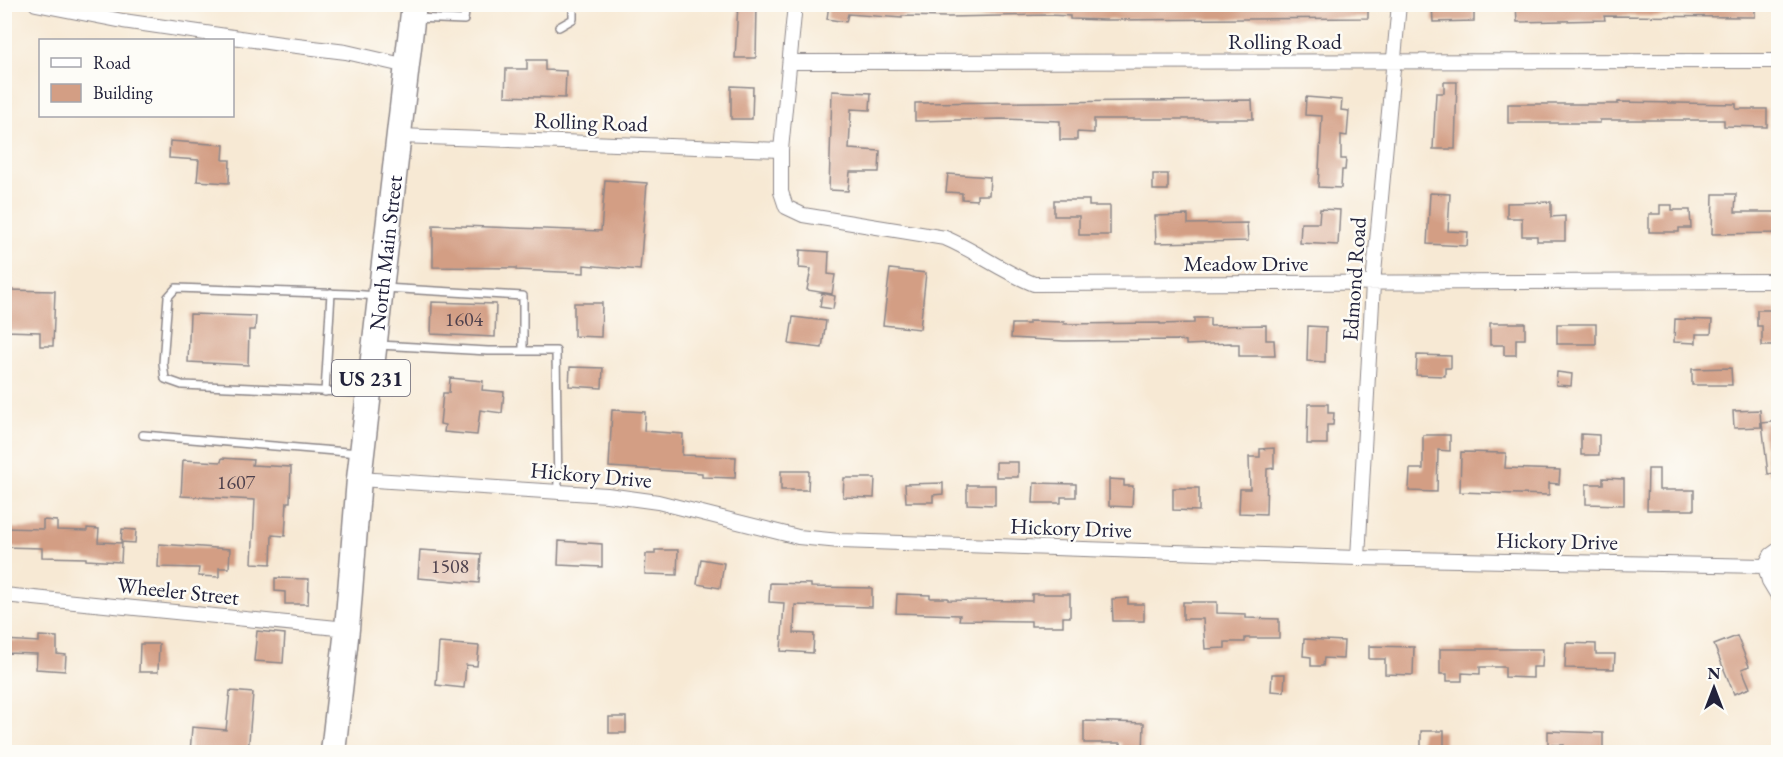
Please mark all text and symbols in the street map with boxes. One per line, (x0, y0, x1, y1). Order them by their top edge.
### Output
street label: Rolling Road (1228, 27, 1343, 56)
legend (39, 39, 234, 117)
text: Road (93, 51, 132, 74)
text: Building (93, 81, 153, 104)
street label: Rolling Road (534, 106, 649, 139)
street label: North Main Street (362, 173, 409, 332)
street label: Edmond Road (1335, 215, 1373, 342)
street label: Meadow Drive (1184, 249, 1309, 278)
house number: 1604 (445, 306, 484, 332)
road number: US 231 (332, 360, 410, 396)
street label: Hickory Drive (529, 455, 653, 495)
house number: 1607 (217, 469, 256, 495)
street label: Hickory Drive (1010, 511, 1133, 545)
street label: Hickory Drive (1496, 525, 1619, 557)
house number: 1508 (431, 553, 469, 579)
street label: Wheeler Street (116, 570, 240, 612)
north arrow (1684, 658, 1744, 718)
text: N (1708, 663, 1721, 684)

